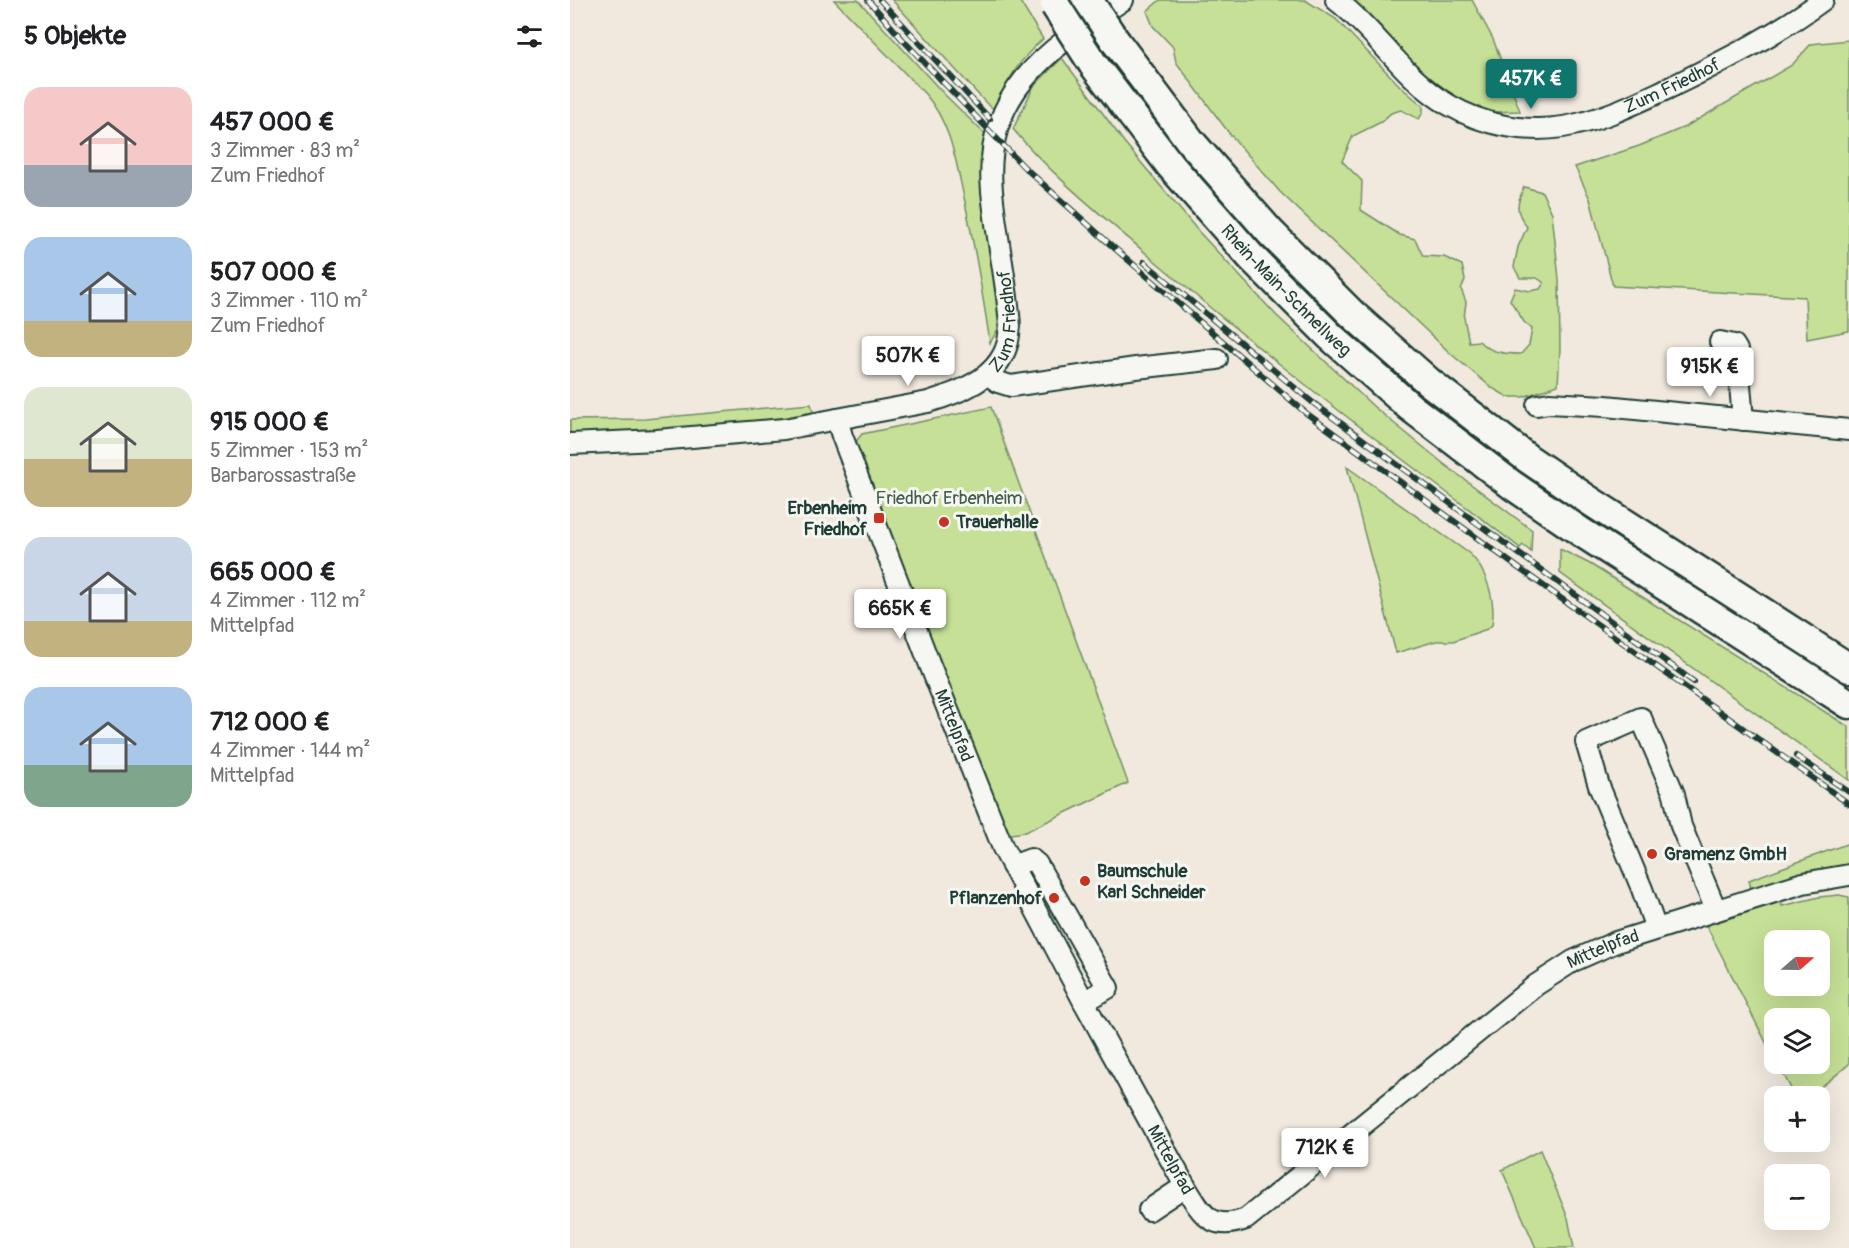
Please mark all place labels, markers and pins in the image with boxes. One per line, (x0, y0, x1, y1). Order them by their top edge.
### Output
pin: 457K € (1482, 59, 1580, 110)
pin: 507K € (859, 336, 957, 387)
pin: 915K € (1661, 347, 1759, 398)
place label: Erbenheim Friedhof (788, 497, 868, 541)
marker: Erbenheim Friedhof (872, 511, 886, 525)
place label: Trauerhalle (955, 511, 1040, 534)
marker: Trauerhalle (937, 515, 951, 529)
pin: 665K € (851, 589, 949, 640)
place label: Gramenz GmbH (1664, 843, 1787, 866)
marker: Gramenz GmbH (1645, 847, 1659, 861)
place label: Baumschule Karl Schneider (1097, 860, 1206, 904)
marker: Baumschule Karl Schneider (1078, 874, 1092, 888)
place label: Pflanzenhof (949, 887, 1043, 910)
marker: Pflanzenhof (1047, 891, 1061, 905)
pin: 712K € (1276, 1128, 1374, 1179)

